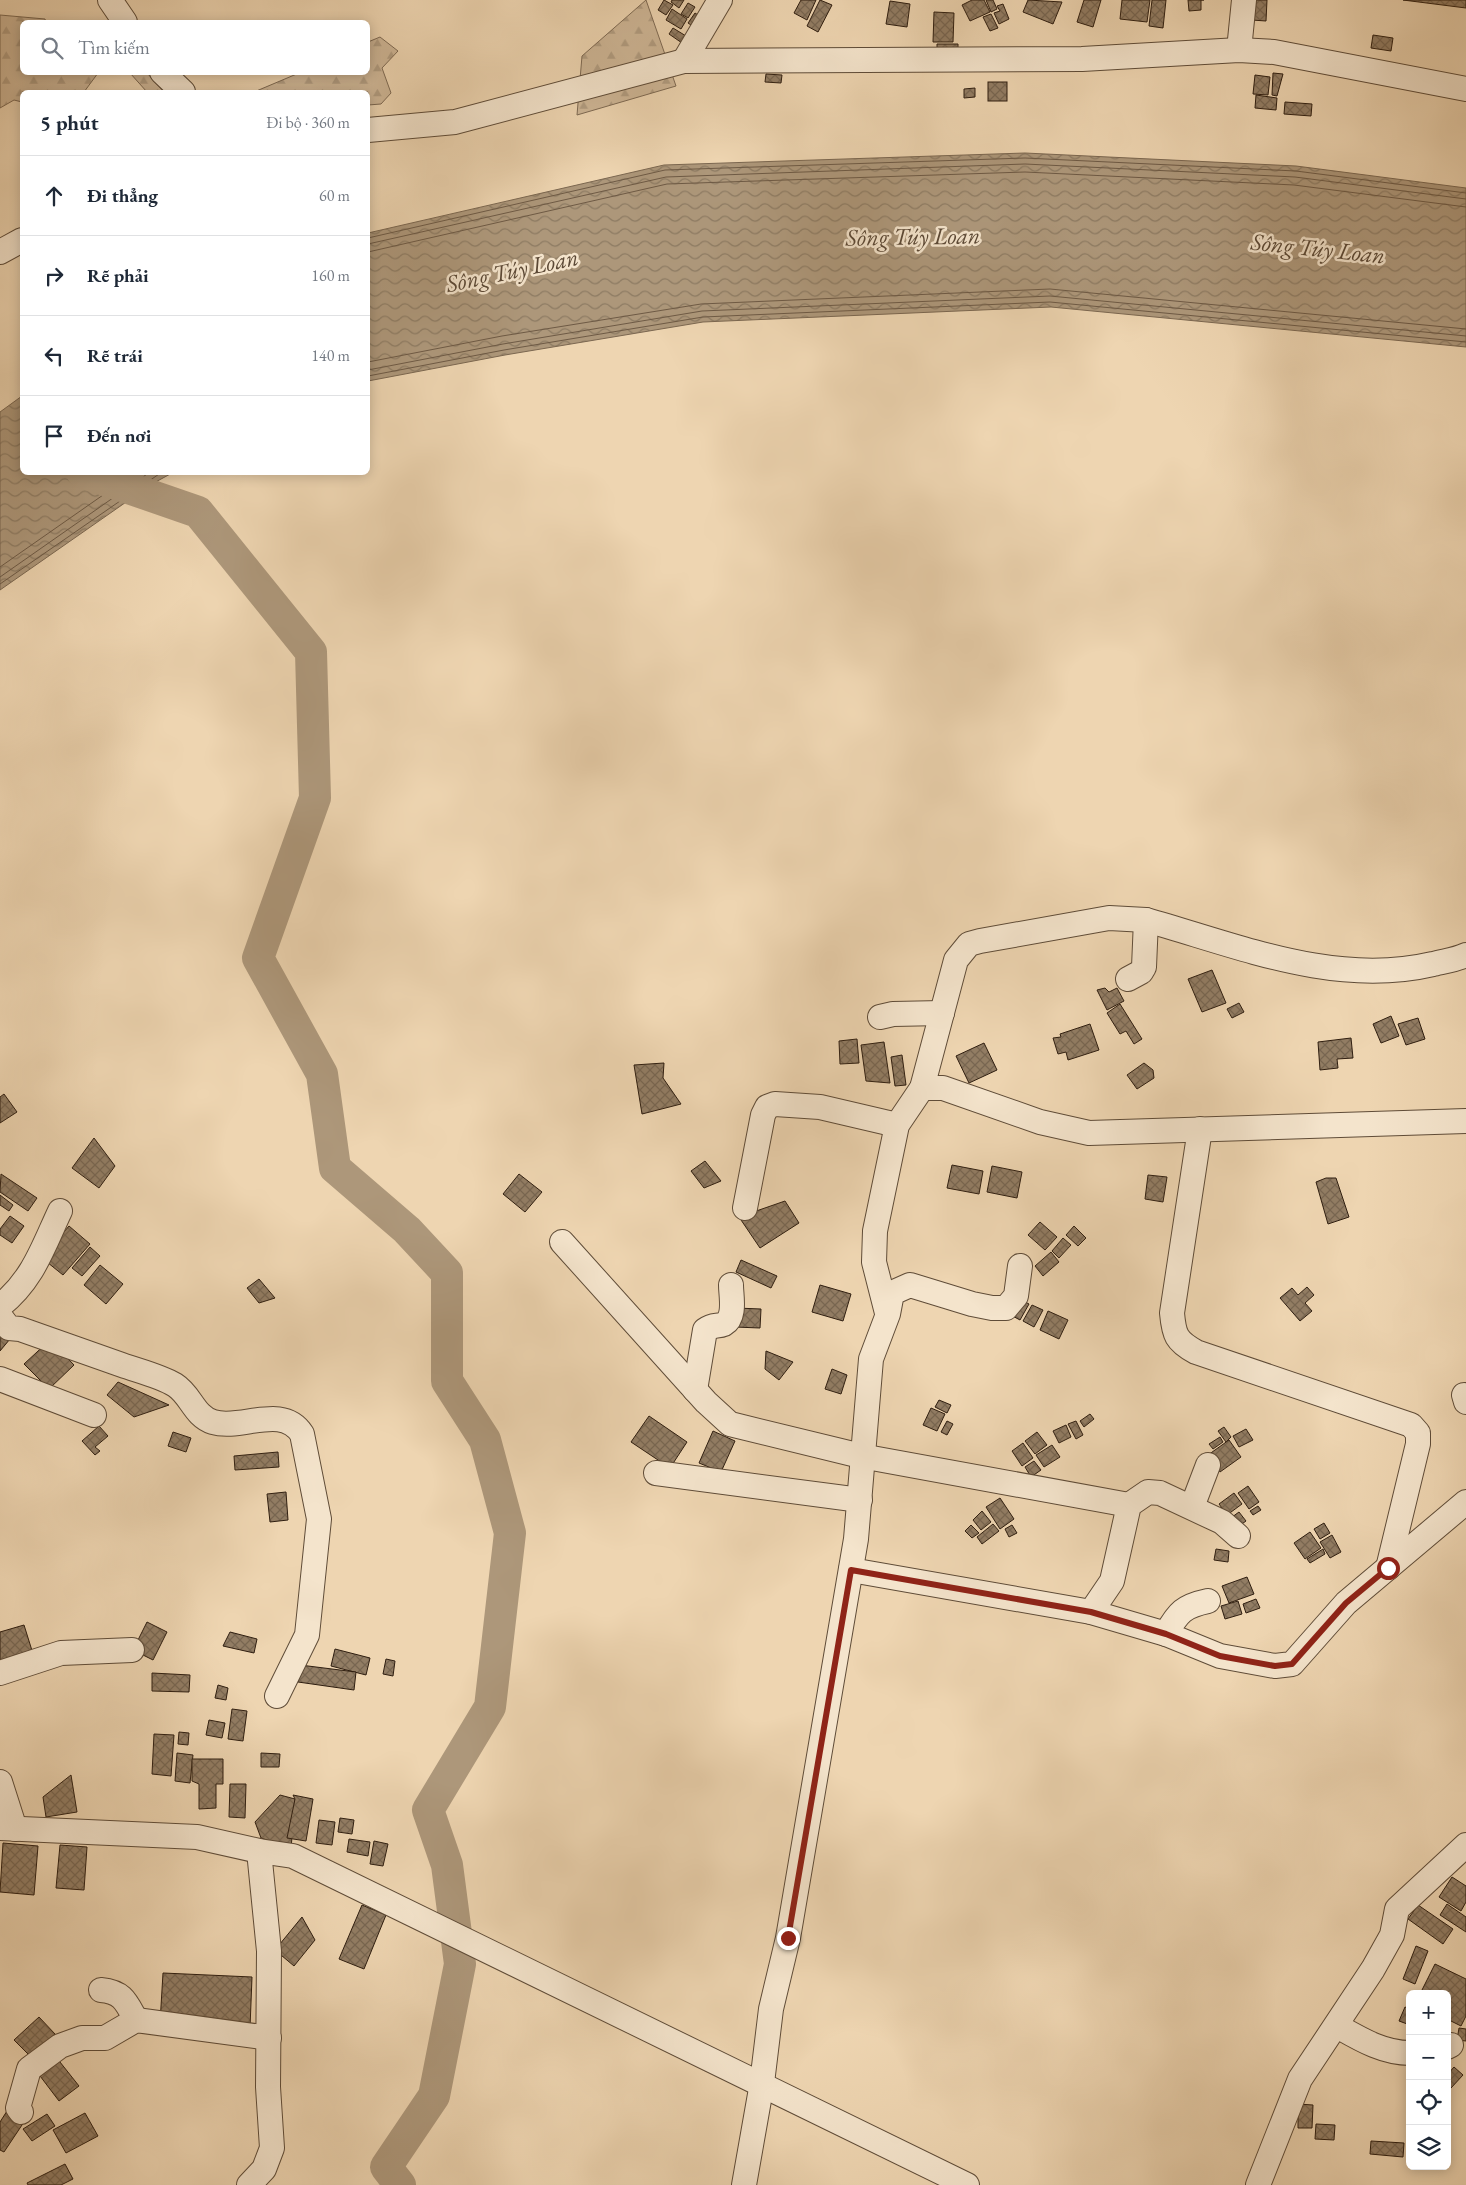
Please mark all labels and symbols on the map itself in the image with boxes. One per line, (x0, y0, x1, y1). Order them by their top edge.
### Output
water label: Sông Túy Loan (844, 219, 981, 253)
water label: Sông Túy Loan (1248, 225, 1387, 270)
water label: Sông Túy Loan (442, 241, 581, 299)
route start (1377, 1557, 1400, 1580)
route end (777, 1927, 800, 1950)

